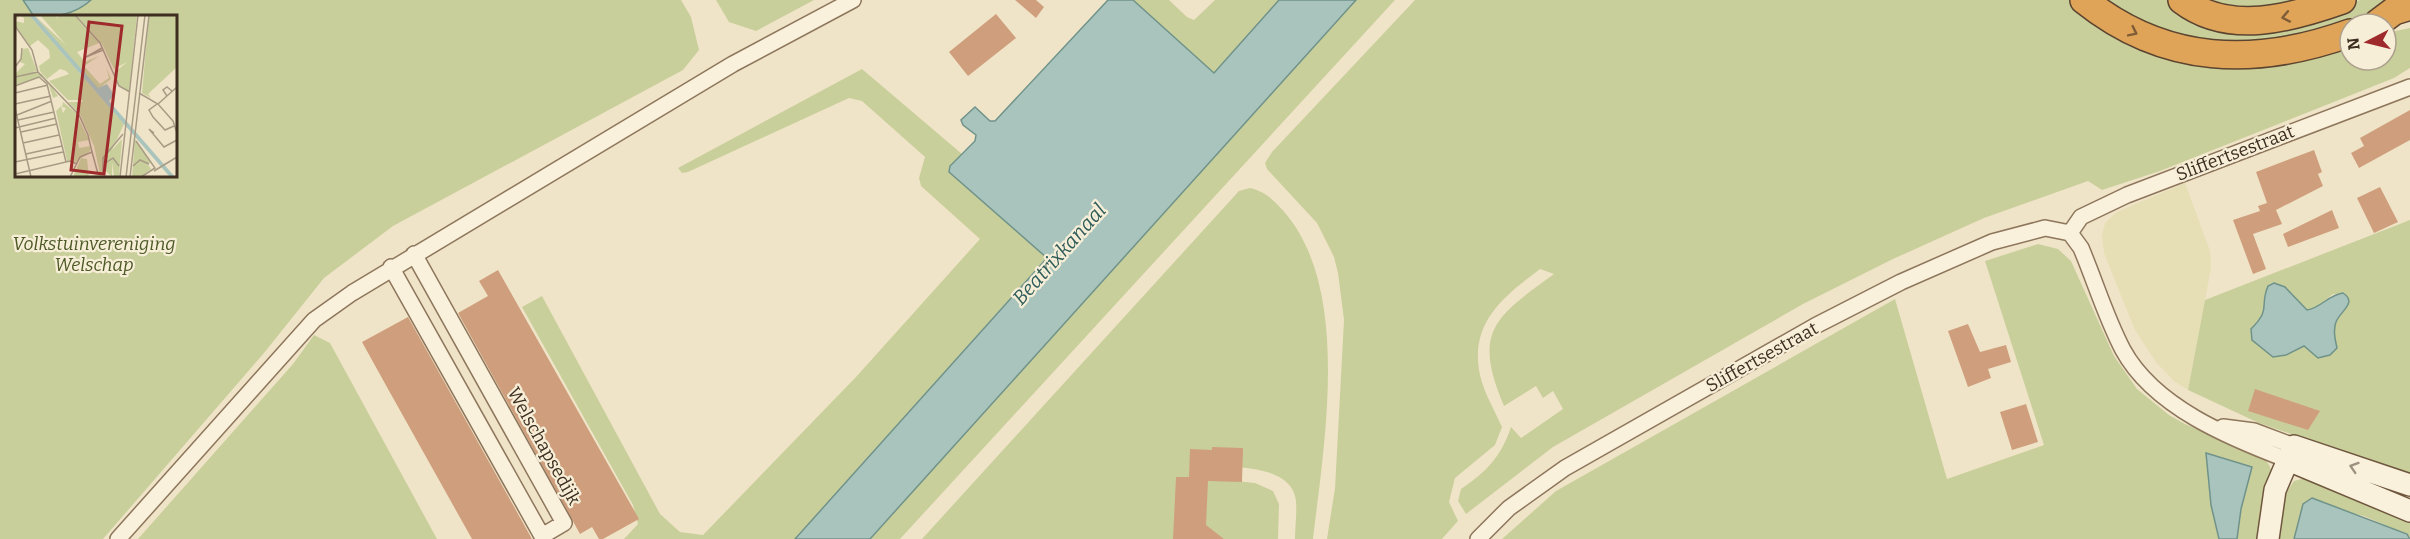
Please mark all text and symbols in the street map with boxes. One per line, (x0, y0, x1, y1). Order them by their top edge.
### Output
one-way arrow (2281, 10, 2291, 23)
north arrow (2338, 12, 2398, 72)
inset map (15, 15, 177, 177)
one-way arrow (2126, 25, 2137, 36)
text: N (2343, 36, 2364, 51)
street label: Sliffertsestraat (2173, 120, 2298, 186)
water label: Beatrixkanaal (1007, 198, 1111, 310)
park label: Volkstuinvereniging Welschap (12, 233, 176, 276)
street label: Sliffertsestraat (1702, 317, 1822, 397)
street label: Welschapsedijk (503, 383, 586, 509)
one-way arrow (2349, 462, 2360, 474)

